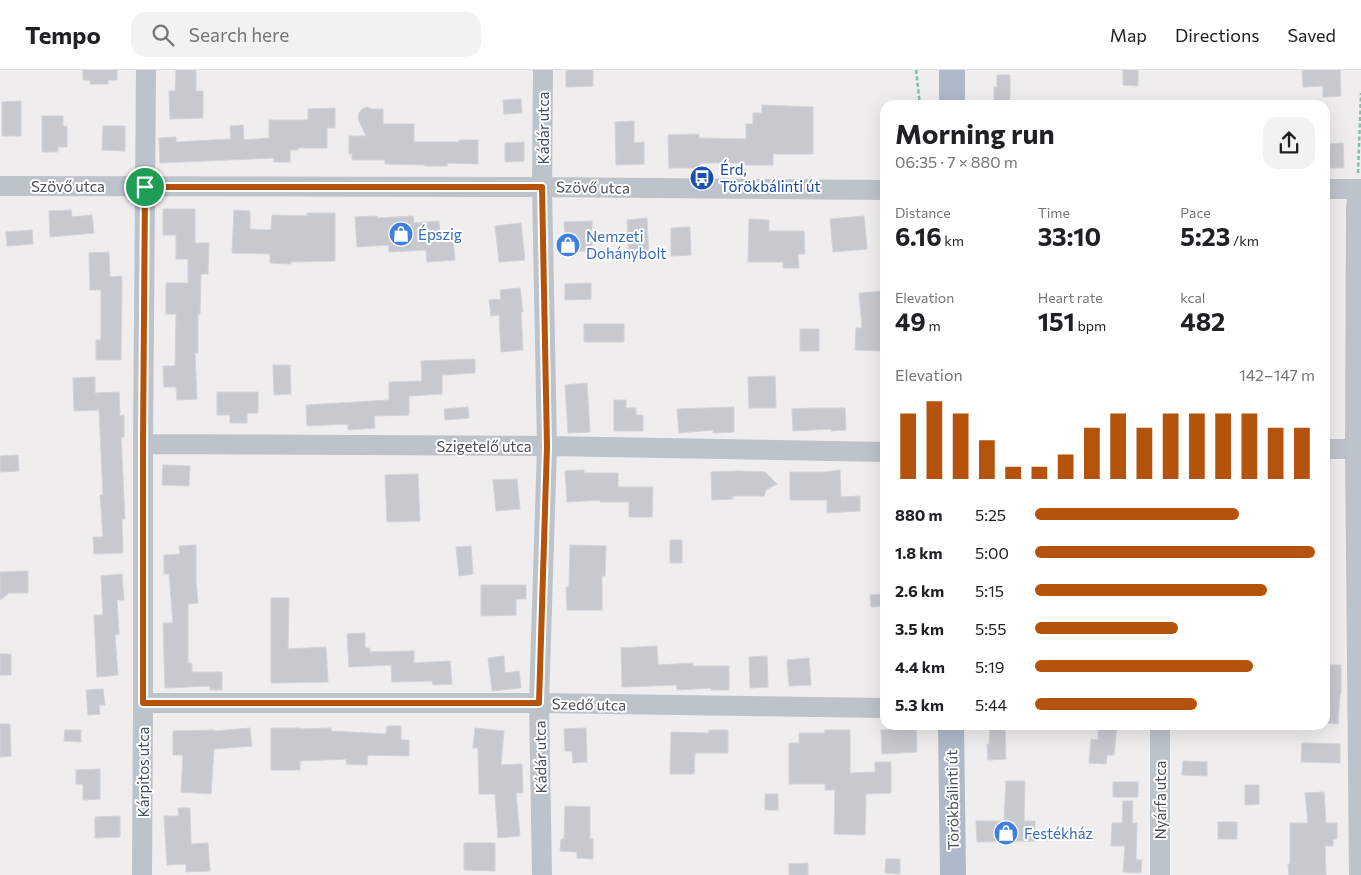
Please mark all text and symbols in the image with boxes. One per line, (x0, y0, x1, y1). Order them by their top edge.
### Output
search box (131, 12, 481, 57)
text: Tempo (25, 20, 101, 49)
icon: search (149, 21, 177, 49)
text: Search here (189, 23, 289, 46)
text: Map (1110, 24, 1147, 46)
text: Directions (1175, 24, 1259, 46)
text: Saved (1287, 24, 1336, 46)
street label: Kádár utca (534, 92, 552, 164)
text: Morning run (895, 116, 1055, 150)
button: share (1263, 117, 1315, 169)
text: 06:35 · 7 × 880 m (895, 152, 1018, 171)
place label: Érd, Törökbálinti út (720, 159, 821, 195)
bus stop icon: Érd, Törökbálinti út (689, 165, 715, 191)
pin (124, 166, 166, 208)
icon: arrive (131, 173, 159, 201)
street label: Szövő utca (31, 177, 105, 195)
street label: Szövő utca (556, 177, 630, 197)
text: Distance (895, 204, 951, 221)
text: Time (1038, 204, 1070, 221)
text: Pace (1180, 204, 1211, 221)
shop icon: Épszig (388, 221, 414, 247)
text: 6.16 (895, 221, 942, 251)
text: 33:10 (1038, 221, 1101, 251)
text: 5:23 (1180, 221, 1230, 251)
place label: Épszig (418, 224, 462, 243)
place label: Nemzeti Dohánybolt (586, 227, 666, 262)
shop icon: Nemzeti Dohánybolt (555, 232, 581, 258)
text: km (942, 232, 964, 249)
text: /km (1230, 232, 1259, 249)
text: Elevation (895, 289, 954, 306)
text: Heart rate (1038, 289, 1103, 306)
text: kcal (1180, 289, 1205, 306)
text: 49 (895, 306, 926, 336)
text: 151 (1038, 306, 1075, 336)
text: 482 (1180, 306, 1225, 336)
text: m (926, 317, 941, 334)
text: bpm (1075, 317, 1106, 334)
text: Elevation (895, 365, 963, 384)
text: 142–147 m (1239, 365, 1315, 384)
street label: Szigetelő utca (436, 437, 532, 455)
text: 880 m (895, 505, 942, 524)
text: 5:25 (975, 505, 1006, 524)
text: 1.8 km (895, 543, 942, 562)
text: 5:00 (975, 543, 1009, 562)
text: 2.6 km (895, 581, 944, 600)
text: 5:15 (975, 581, 1004, 600)
text: 3.5 km (895, 619, 944, 638)
text: 5:55 (975, 619, 1006, 638)
text: 4.4 km (895, 657, 945, 676)
text: 5:19 (975, 657, 1005, 676)
street label: Szedő utca (552, 694, 626, 714)
text: 5.3 km (895, 695, 944, 714)
text: 5:44 (975, 695, 1007, 714)
street label: Kádár utca (530, 720, 550, 794)
street label: Kárpitos utca (134, 727, 152, 817)
street label: Törökbálinti út (942, 750, 962, 850)
street label: Nyárfa utca (1151, 761, 1169, 839)
shop icon: Festékház (993, 820, 1019, 846)
place label: Festékház (1024, 824, 1093, 842)

